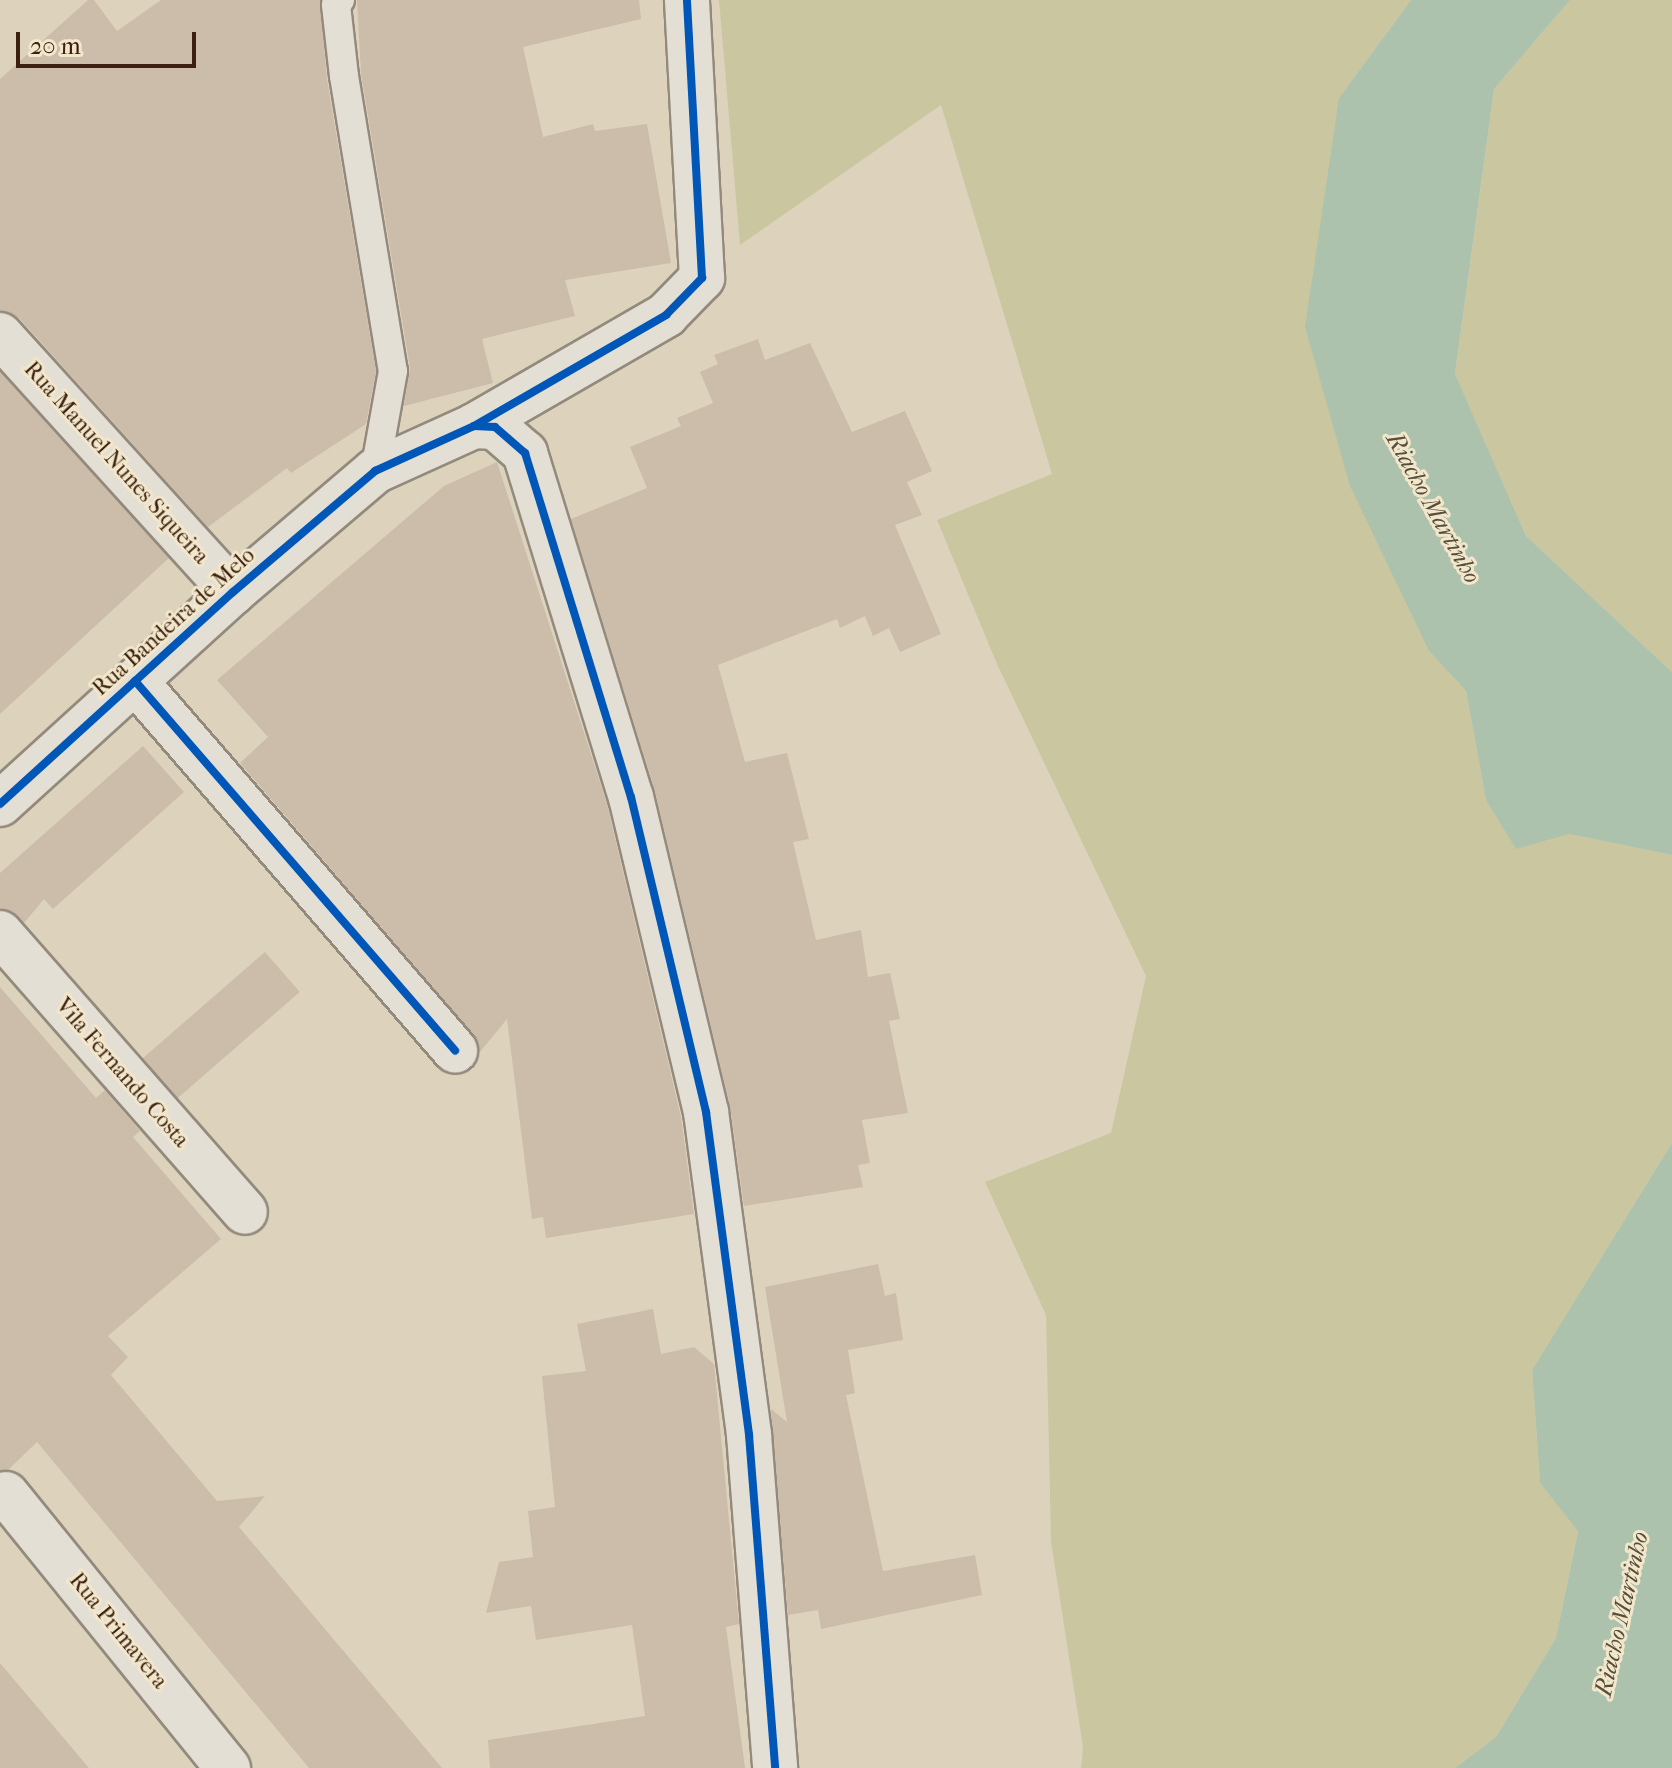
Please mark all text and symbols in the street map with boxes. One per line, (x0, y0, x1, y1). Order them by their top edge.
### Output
scale bar (20, 16, 200, 66)
text: 20 m (30, 32, 81, 60)
street label: Rua Manuel Nunes Siqueira (18, 356, 214, 570)
water label: Riacho Martinho (1380, 428, 1486, 588)
street label: Rua Bandeira de Melo (88, 542, 260, 702)
street label: Vila Fernando Costa (50, 993, 194, 1153)
water label: Riacho Martinho (1589, 1529, 1655, 1699)
street label: Rua Primavera (63, 1568, 173, 1694)

